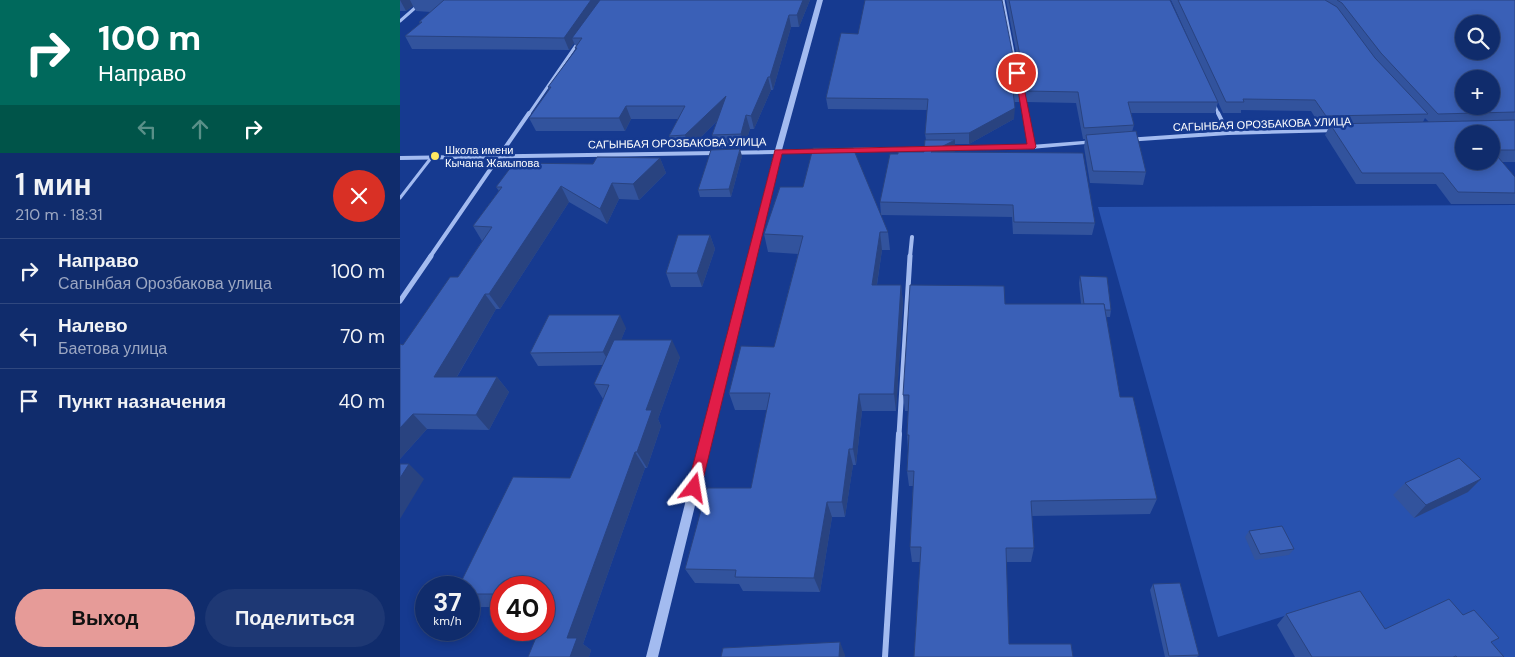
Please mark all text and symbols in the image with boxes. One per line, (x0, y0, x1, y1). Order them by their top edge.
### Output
text: 100 m (98, 15, 201, 61)
map controls (1455, 15, 1500, 170)
button: search (1455, 15, 1500, 60)
icon: right (15, 20, 80, 85)
pin (996, 52, 1038, 94)
text: Направо (98, 59, 186, 88)
icon: arrive (1003, 59, 1031, 87)
button: + (1455, 70, 1500, 115)
street label: САГЫНБАЯ ОРОЗБАКОВА УЛИЦА (1173, 114, 1352, 134)
icon: left (133, 115, 161, 143)
icon: ahead (186, 115, 214, 143)
icon: right (239, 115, 267, 143)
button: − (1455, 125, 1500, 170)
street label: САГЫНБАЯ ОРОЗБАКОВА УЛИЦА (588, 134, 767, 152)
place label: Школа имени Кычана Жакыпова (445, 143, 540, 170)
marker: Школа имени Кычана Жакыпова (429, 150, 441, 162)
text: 1 мин (15, 165, 92, 204)
button: close (333, 170, 385, 222)
text: 210 m · 18:31 (15, 204, 102, 225)
text: Направо (58, 248, 139, 273)
icon: right (15, 257, 43, 285)
text: 100 m (331, 259, 385, 284)
text: Сагынбая Орозбакова улица (58, 273, 272, 294)
text: Налево (58, 313, 128, 338)
icon: left (15, 322, 43, 350)
text: 70 m (340, 324, 385, 349)
text: Баетова улица (58, 338, 167, 359)
icon: arrive (15, 387, 43, 415)
text: Пункт назначения (58, 389, 226, 414)
text: 40 m (338, 389, 385, 414)
position arrow (667, 461, 719, 513)
speed limit sign: 40 (490, 576, 555, 641)
text: 37 (433, 586, 462, 619)
button: Выход (15, 589, 195, 647)
button: Поделиться (205, 589, 385, 647)
text: km/h (433, 613, 462, 629)

